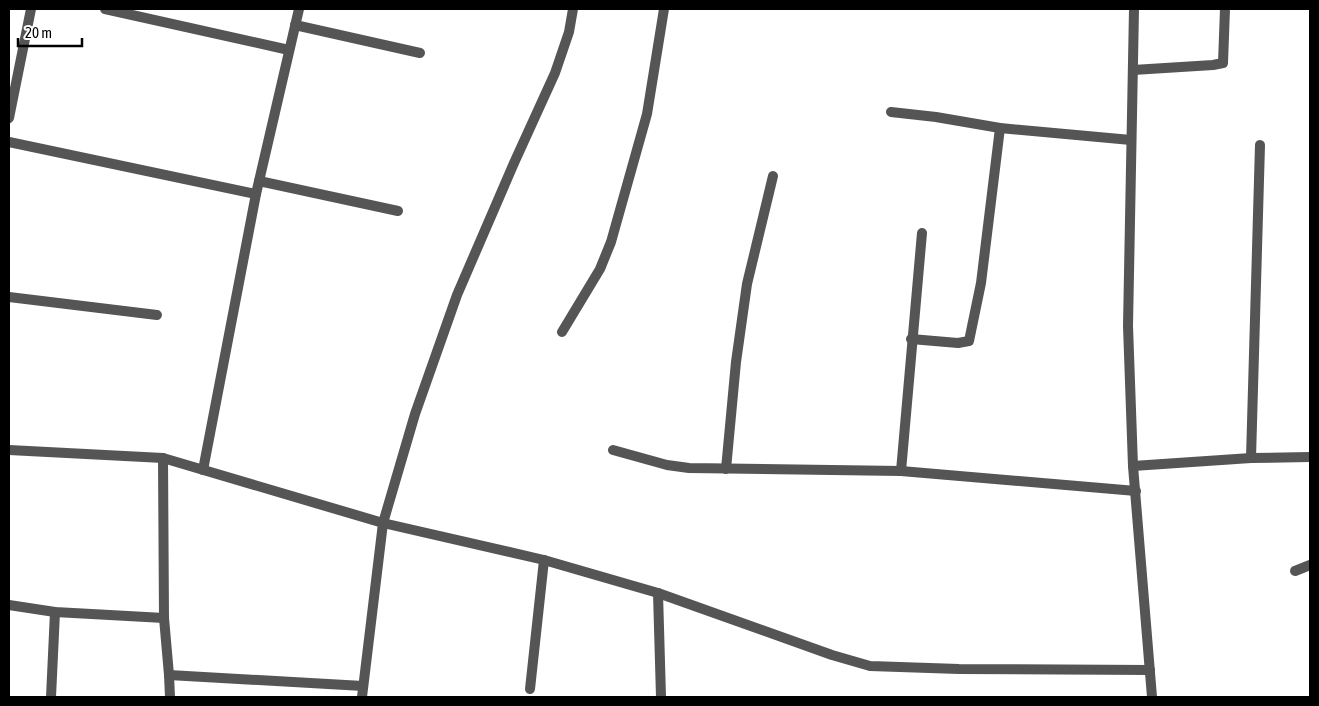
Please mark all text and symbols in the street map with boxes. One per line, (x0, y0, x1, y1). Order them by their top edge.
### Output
scale bar (18, 15, 81, 47)
text: 20 m (25, 24, 52, 41)

